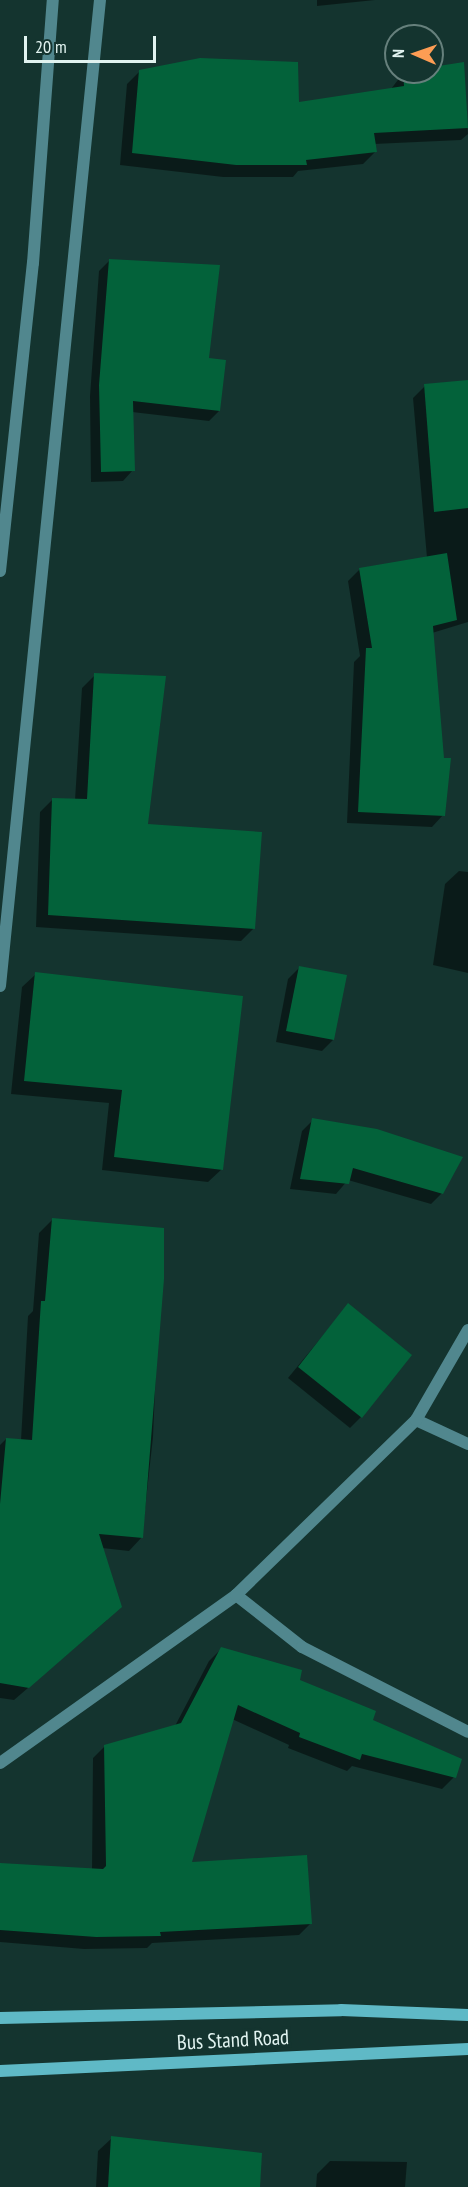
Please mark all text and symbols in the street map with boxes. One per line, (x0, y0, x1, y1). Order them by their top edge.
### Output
scale bar (27, 24, 159, 62)
north arrow (384, 24, 444, 84)
text: 20 m (35, 35, 67, 58)
text: N (388, 49, 408, 58)
street label: Bus Stand Road (176, 2024, 290, 2056)

